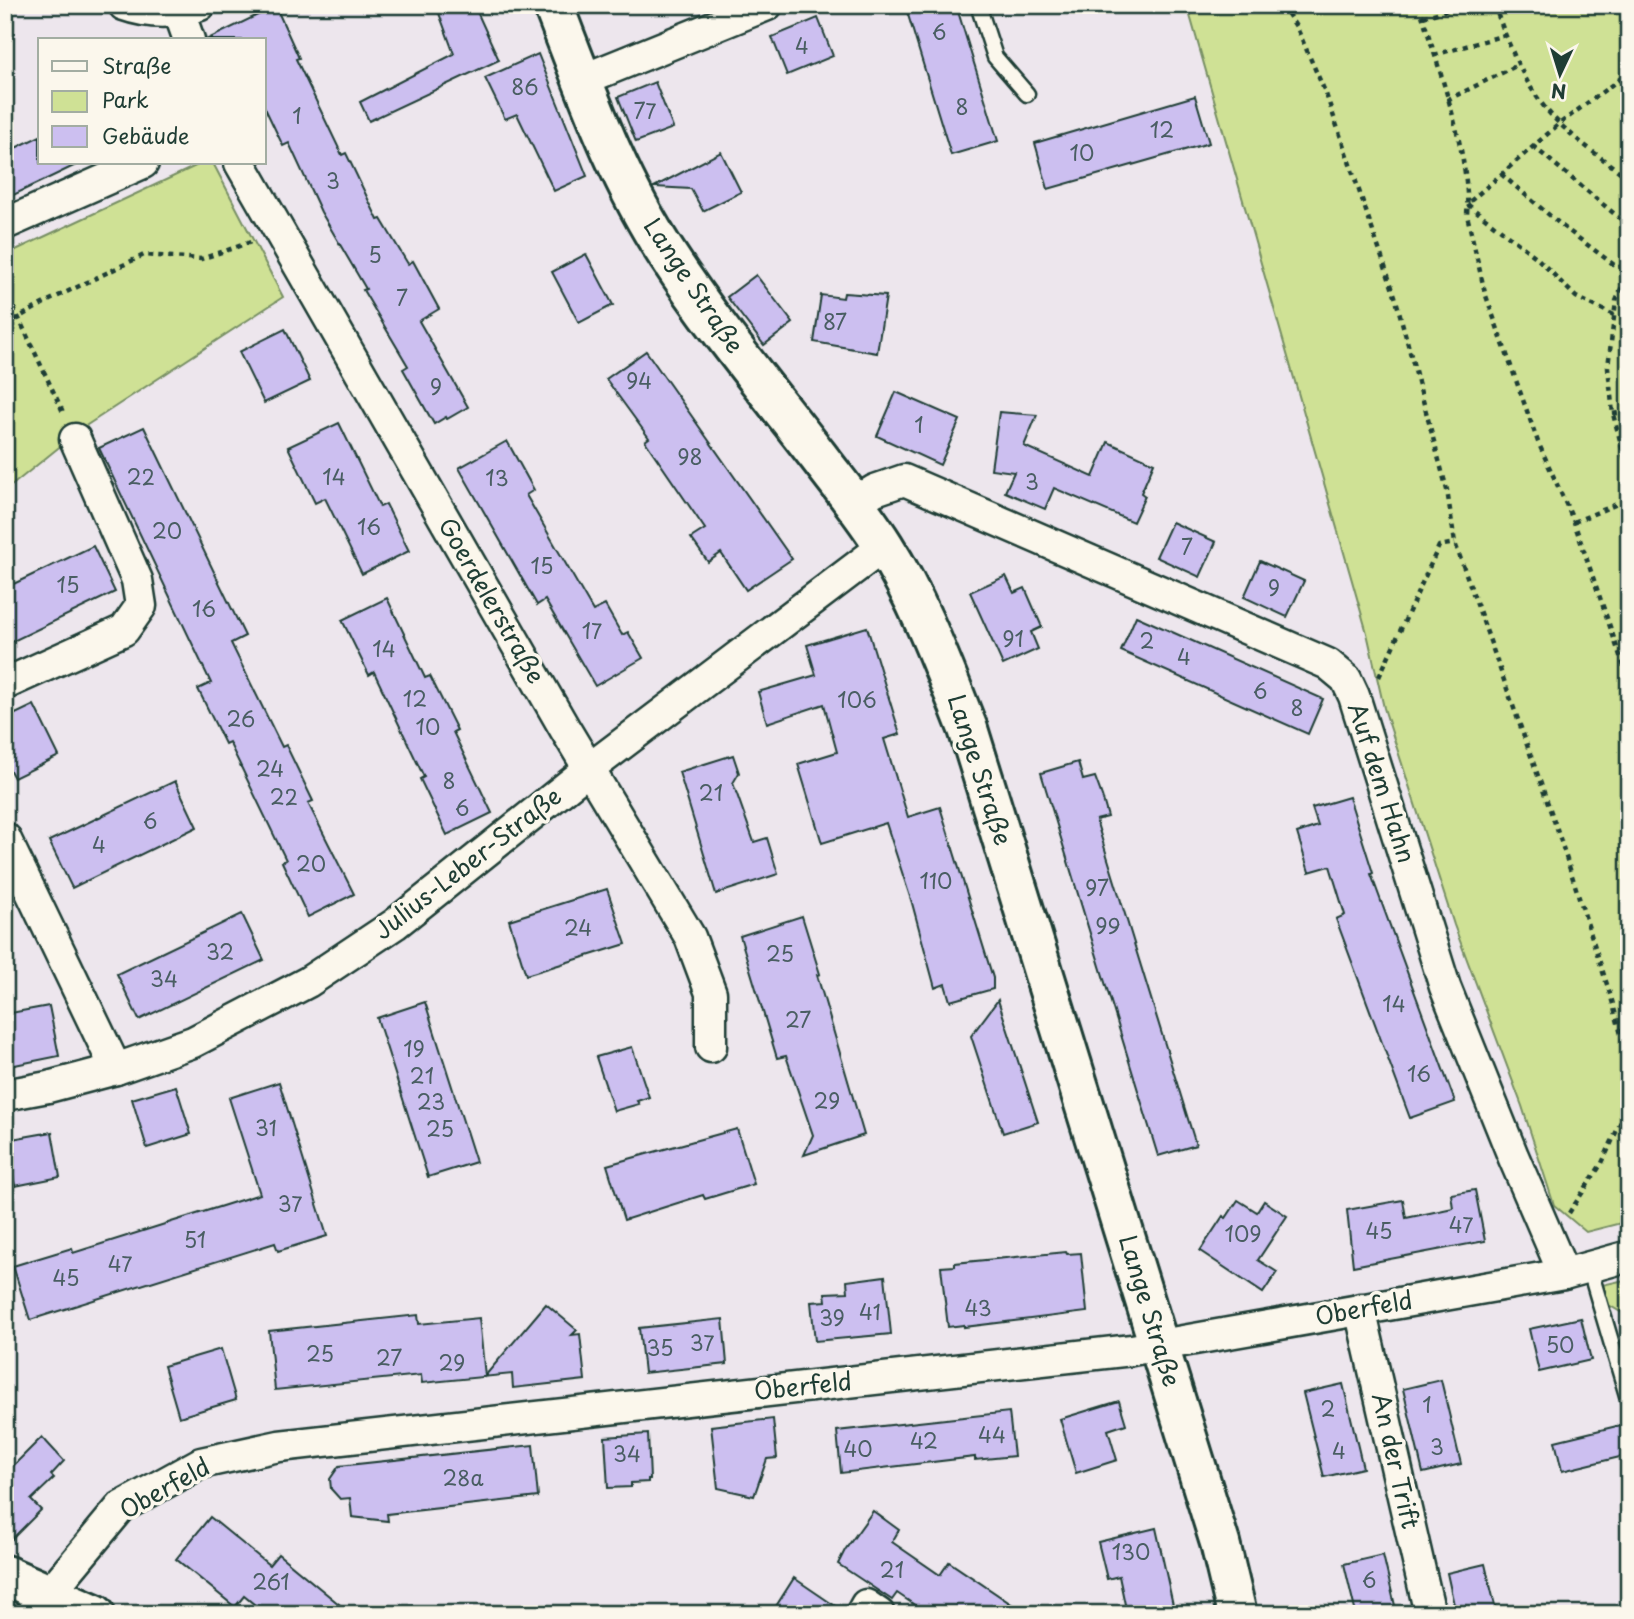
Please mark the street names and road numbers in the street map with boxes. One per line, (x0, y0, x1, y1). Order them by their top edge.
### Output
street label: Lange Straße (636, 210, 753, 360)
street label: Goerdelerstraße (430, 510, 555, 690)
street label: Lange Straße (940, 689, 1022, 850)
street label: Auf dem Hahn (1340, 698, 1426, 867)
street label: Julius-Leber-Straße (365, 778, 568, 947)
street label: Lange Straße (1111, 1230, 1191, 1391)
street label: Oberfeld (1312, 1281, 1415, 1333)
street label: Oberfeld (752, 1362, 853, 1408)
street label: An der Trift (1364, 1389, 1430, 1532)
street label: Oberfeld (112, 1448, 216, 1527)

